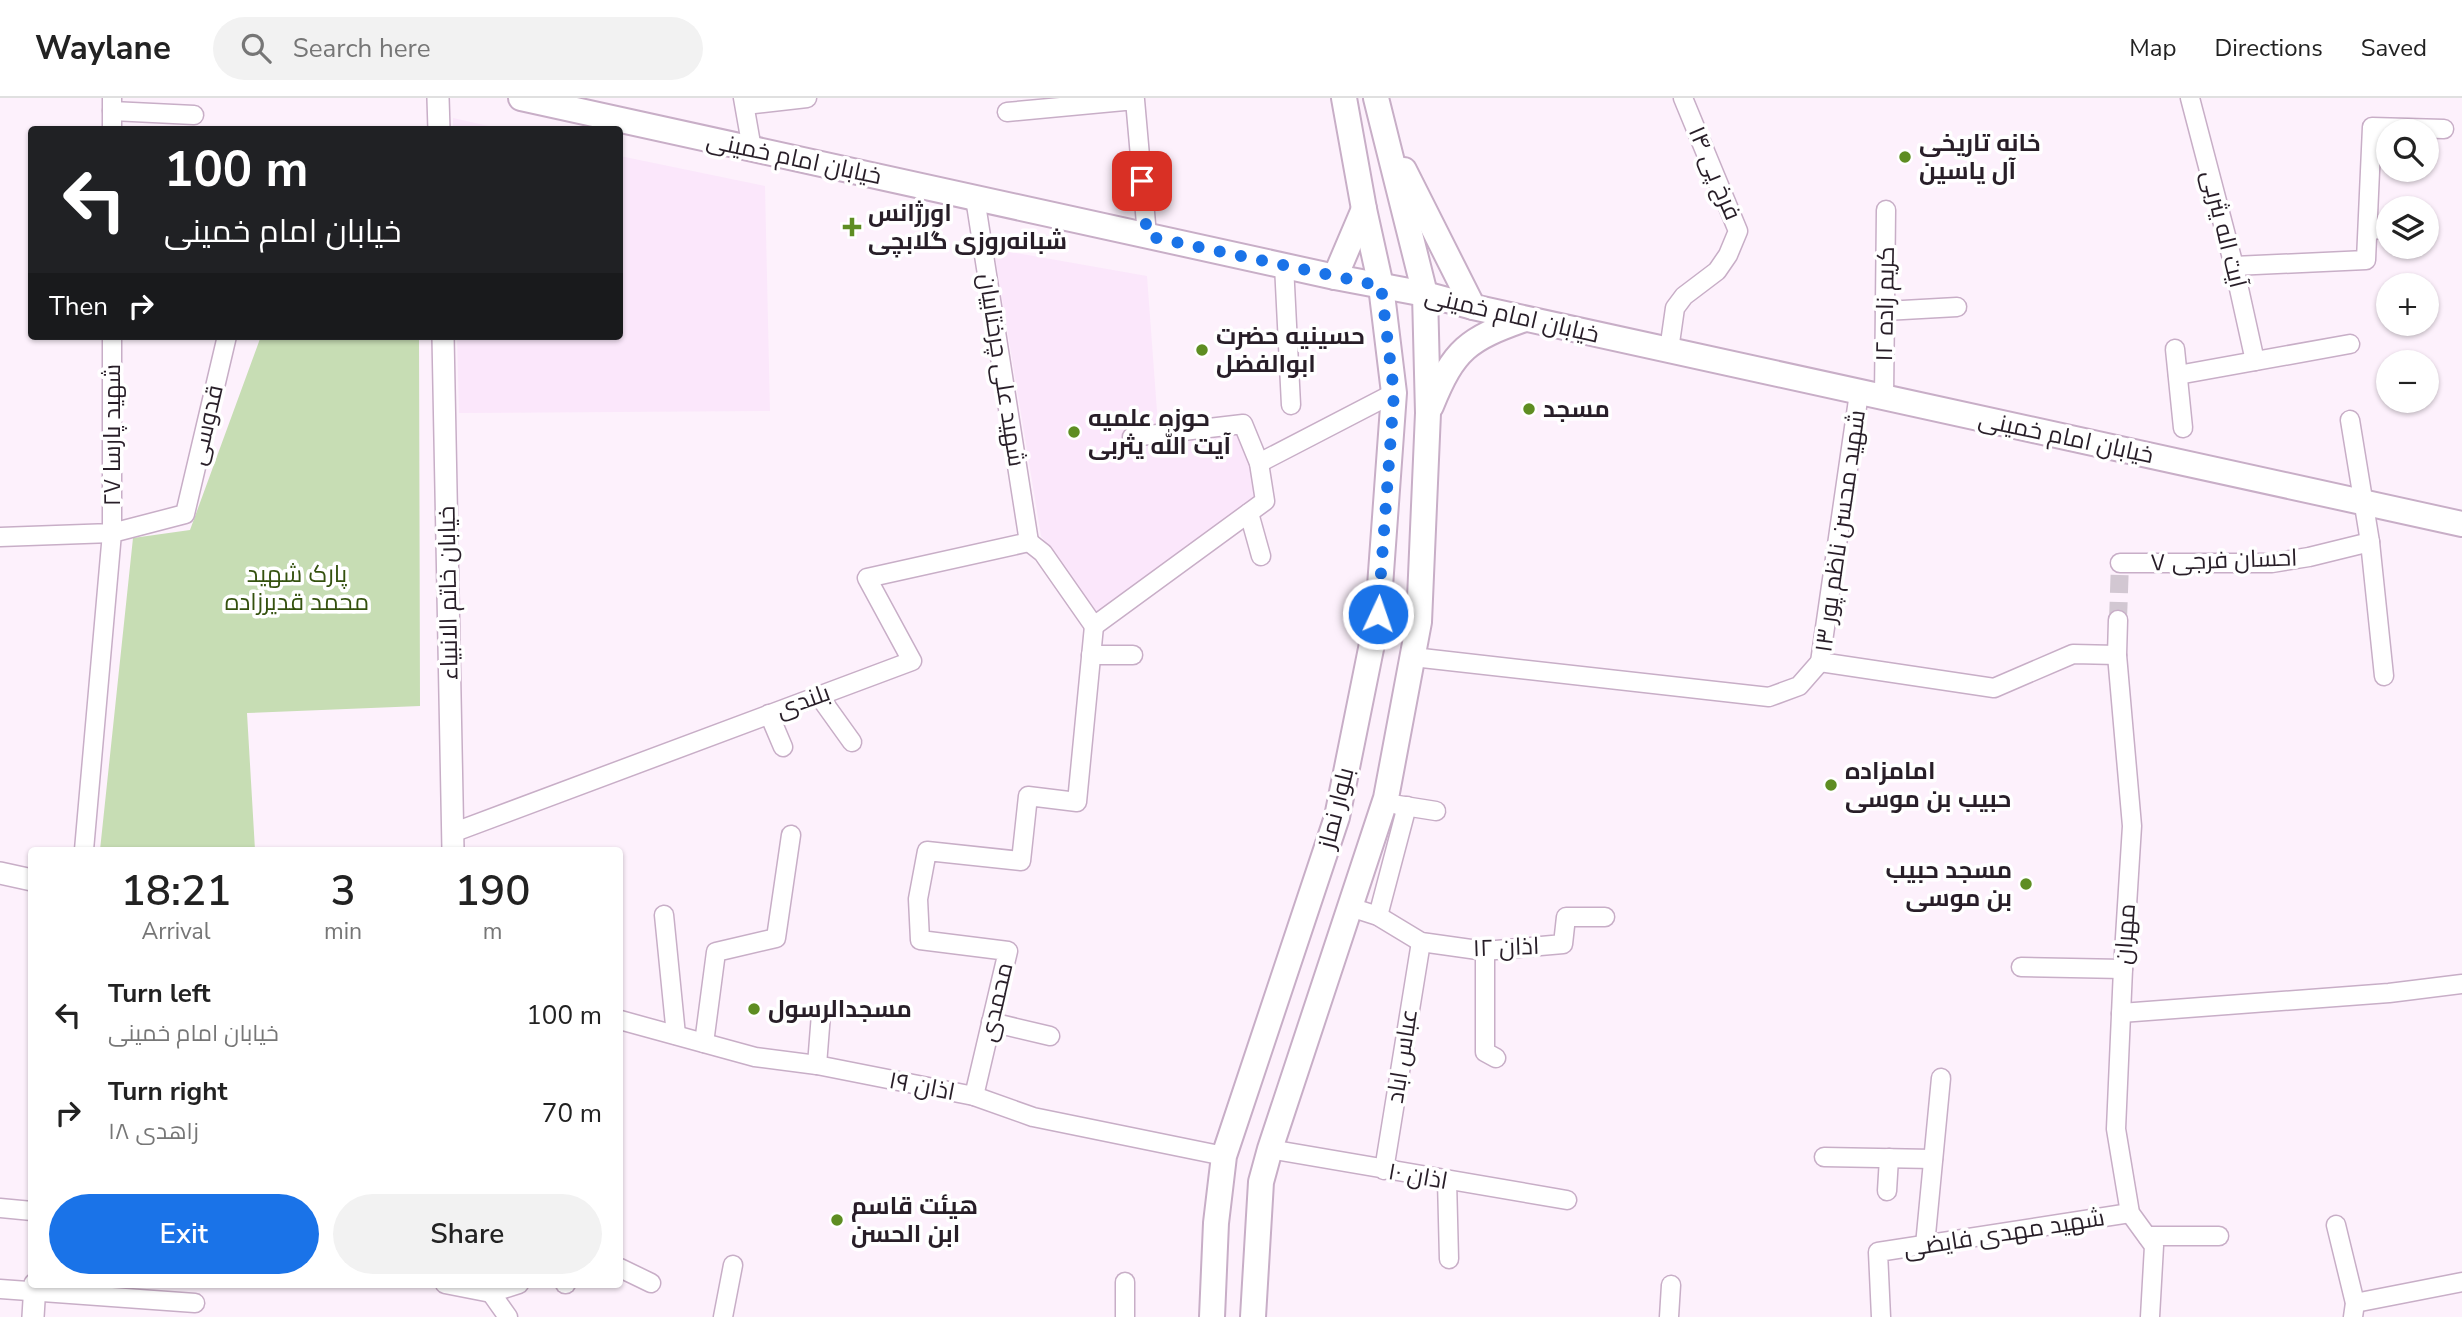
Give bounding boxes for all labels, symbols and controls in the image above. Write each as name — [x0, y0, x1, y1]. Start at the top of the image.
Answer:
search box — [213, 17, 703, 80]
text: Waylane — [35, 26, 171, 71]
icon: search — [237, 29, 275, 67]
text: Search here — [293, 31, 431, 66]
text: Map — [2129, 32, 2176, 64]
text: Directions — [2214, 32, 2323, 64]
text: Saved — [2361, 32, 2427, 64]
map controls — [2376, 119, 2439, 413]
button: search — [2376, 119, 2439, 182]
street label: فرخ پی ۱۴ — [1681, 121, 1749, 225]
street label: خیابان امام خمینی — [704, 124, 884, 192]
place label: خانه تاریخی آل یاسین — [1919, 127, 2041, 187]
text: 100 m — [164, 136, 308, 203]
marker: خانه تاریخی آل یاسین — [1897, 149, 1913, 165]
pin — [1112, 151, 1172, 211]
icon: left — [49, 154, 140, 245]
icon: arrive — [1123, 162, 1161, 200]
street label: آیت اله یثربی — [2194, 167, 2254, 292]
button: layers — [2376, 196, 2439, 259]
place label: اورژانس شبانه‌روزی گلابچی — [868, 197, 1067, 258]
text: خیابان امام خمینی — [164, 210, 401, 253]
marker: اورژانس شبانه‌روزی گلابچی — [842, 217, 862, 237]
street label: کریم زاده ۱۲ — [1868, 246, 1902, 362]
street label: شهید علی چرختابیان — [971, 271, 1033, 469]
button: + — [2376, 273, 2439, 336]
street label: خیابان امام خمینی — [1422, 279, 1602, 351]
icon: right — [122, 287, 160, 325]
text: Then — [49, 289, 108, 324]
place label: حسینیه حضرت ابوالفضل — [1216, 320, 1365, 380]
marker: حسینیه حضرت ابوالفضل — [1194, 342, 1210, 358]
button: − — [2376, 350, 2439, 413]
street label: شهید پارسا ۲۷ — [96, 364, 128, 506]
street label: قدوسی — [181, 382, 231, 468]
place label: مسجد — [1543, 393, 1610, 425]
marker: مسجد — [1521, 401, 1537, 417]
place label: حوزه علمیه آیت الله یثربی — [1088, 402, 1231, 462]
street label: خیابان امام خمینی — [1976, 403, 2156, 471]
street label: شهید محسن ناظم پور ۱۳ — [1807, 408, 1873, 654]
marker: حوزه علمیه آیت الله یثربی — [1066, 424, 1082, 440]
street label: خیابان خاتم الانبیاء — [430, 505, 466, 681]
street label: احسان فرجی ۷ — [2150, 541, 2298, 579]
park label: پارک شهید محمد قدیرزاده — [225, 558, 369, 618]
position arrow — [1341, 577, 1415, 651]
street label: بلندی — [772, 677, 834, 725]
place label: امامزاده حبیب بن موسی — [1845, 755, 2011, 815]
street label: بلوار نماز — [1310, 764, 1362, 854]
marker: امامزاده حبیب بن موسی — [1823, 777, 1839, 793]
place label: مسجد حبیب بن موسی — [1885, 854, 2012, 914]
text: 18:21 — [121, 863, 231, 920]
text: 3 — [330, 863, 356, 920]
text: 190 — [455, 863, 530, 920]
marker: مسجد حبیب بن موسی — [2018, 876, 2034, 892]
street label: مهران — [2107, 903, 2143, 965]
text: Arrival — [141, 916, 211, 947]
text: min — [324, 916, 362, 947]
text: m — [483, 916, 502, 947]
street label: اذان ۱۲ — [1472, 930, 1540, 964]
street label: محمدی — [971, 959, 1021, 1045]
text: Turn left — [108, 976, 211, 1011]
place label: مسجدالرسول — [768, 993, 912, 1025]
icon: left — [49, 996, 87, 1034]
text: 100 m — [526, 998, 602, 1033]
marker: مسجدالرسول — [746, 1001, 762, 1017]
street label: عباس اباد — [1379, 1007, 1425, 1105]
text: خیابان امام خمینی — [108, 1018, 279, 1049]
street label: اذان ۱۹ — [886, 1064, 958, 1108]
text: Turn right — [108, 1074, 227, 1109]
icon: right — [49, 1094, 87, 1132]
text: 70 m — [542, 1096, 602, 1131]
text: زاهدی ۱۸ — [108, 1116, 199, 1147]
street label: اذان ۱۰ — [1386, 1155, 1450, 1197]
place label: هیئت قاسم ابن الحسن — [851, 1190, 978, 1250]
button: Exit — [49, 1194, 319, 1274]
button: Share — [333, 1194, 602, 1274]
street label: شهید مهدی فایضی — [1901, 1201, 2107, 1265]
marker: هیئت قاسم ابن الحسن — [829, 1212, 845, 1228]

